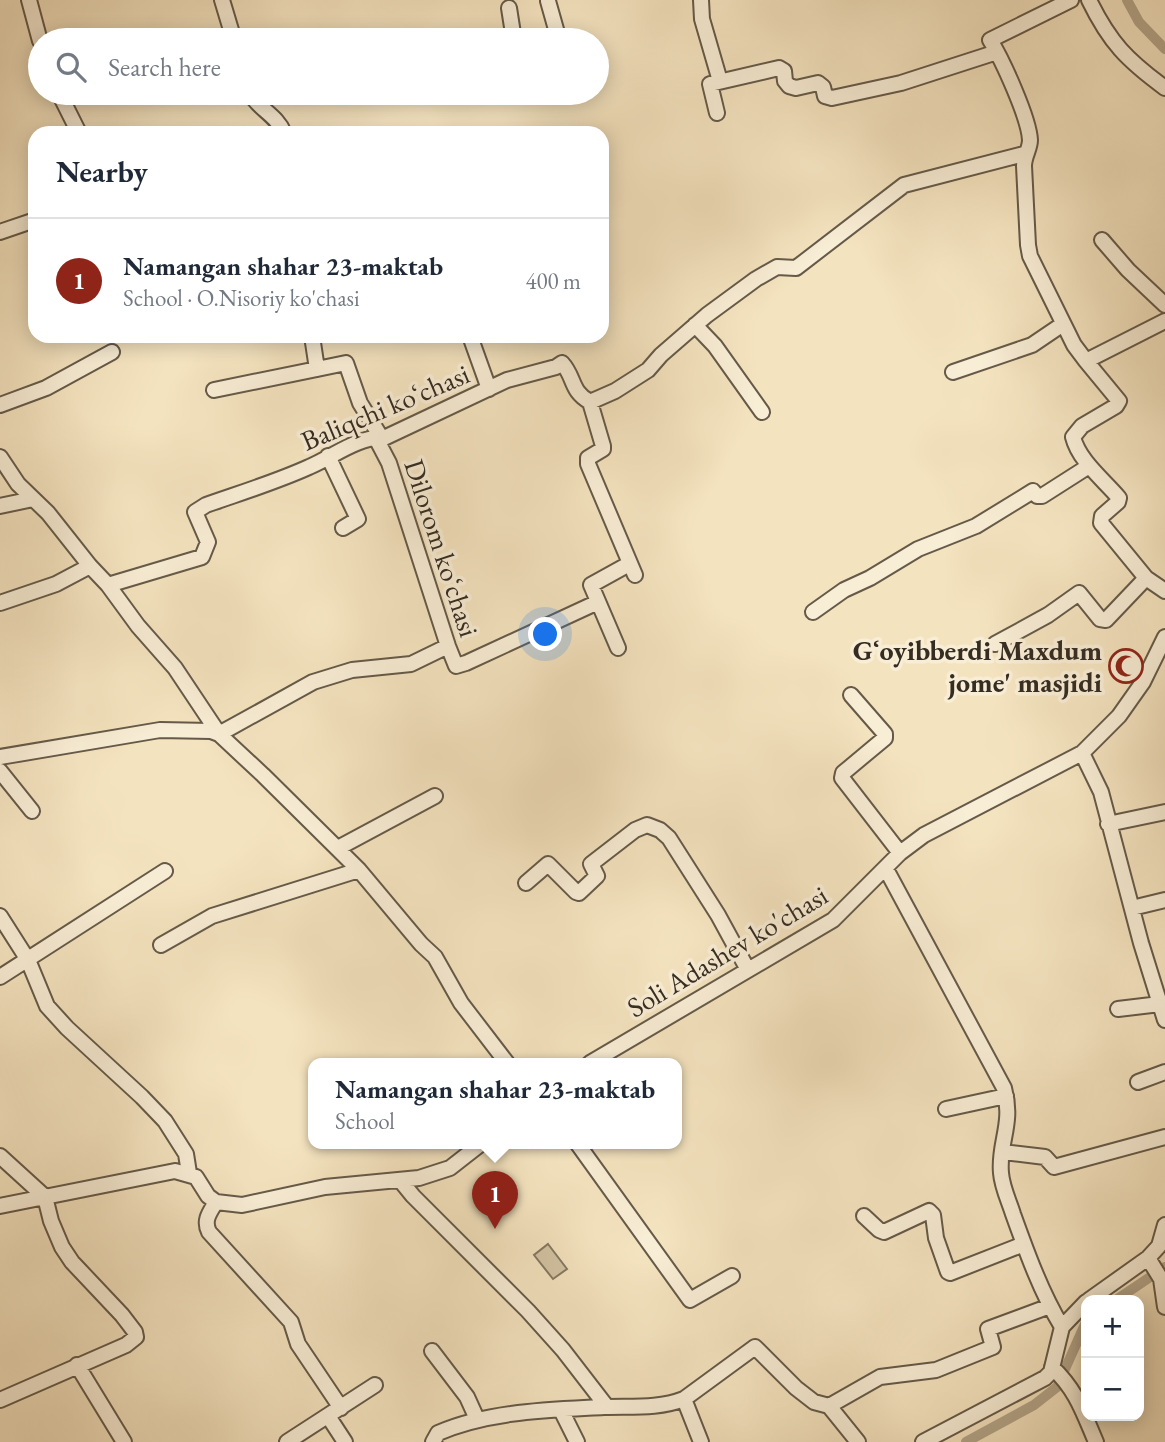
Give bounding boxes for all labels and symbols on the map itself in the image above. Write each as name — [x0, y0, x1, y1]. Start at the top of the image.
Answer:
street label: Baliqchi koʻchasi — [295, 355, 475, 459]
street label: Dilorom koʻchasi — [396, 455, 488, 641]
your location — [528, 617, 562, 651]
place label: Gʻoyibberdi Maxdum jome' masjidi — [853, 632, 1102, 700]
mosque icon: Gʻoyibberdi Maxdum jome' masjidi — [1107, 647, 1145, 685]
street label: Soli Adashev ko'chasi — [620, 877, 834, 1025]
pin: 1 — [472, 1171, 518, 1229]

